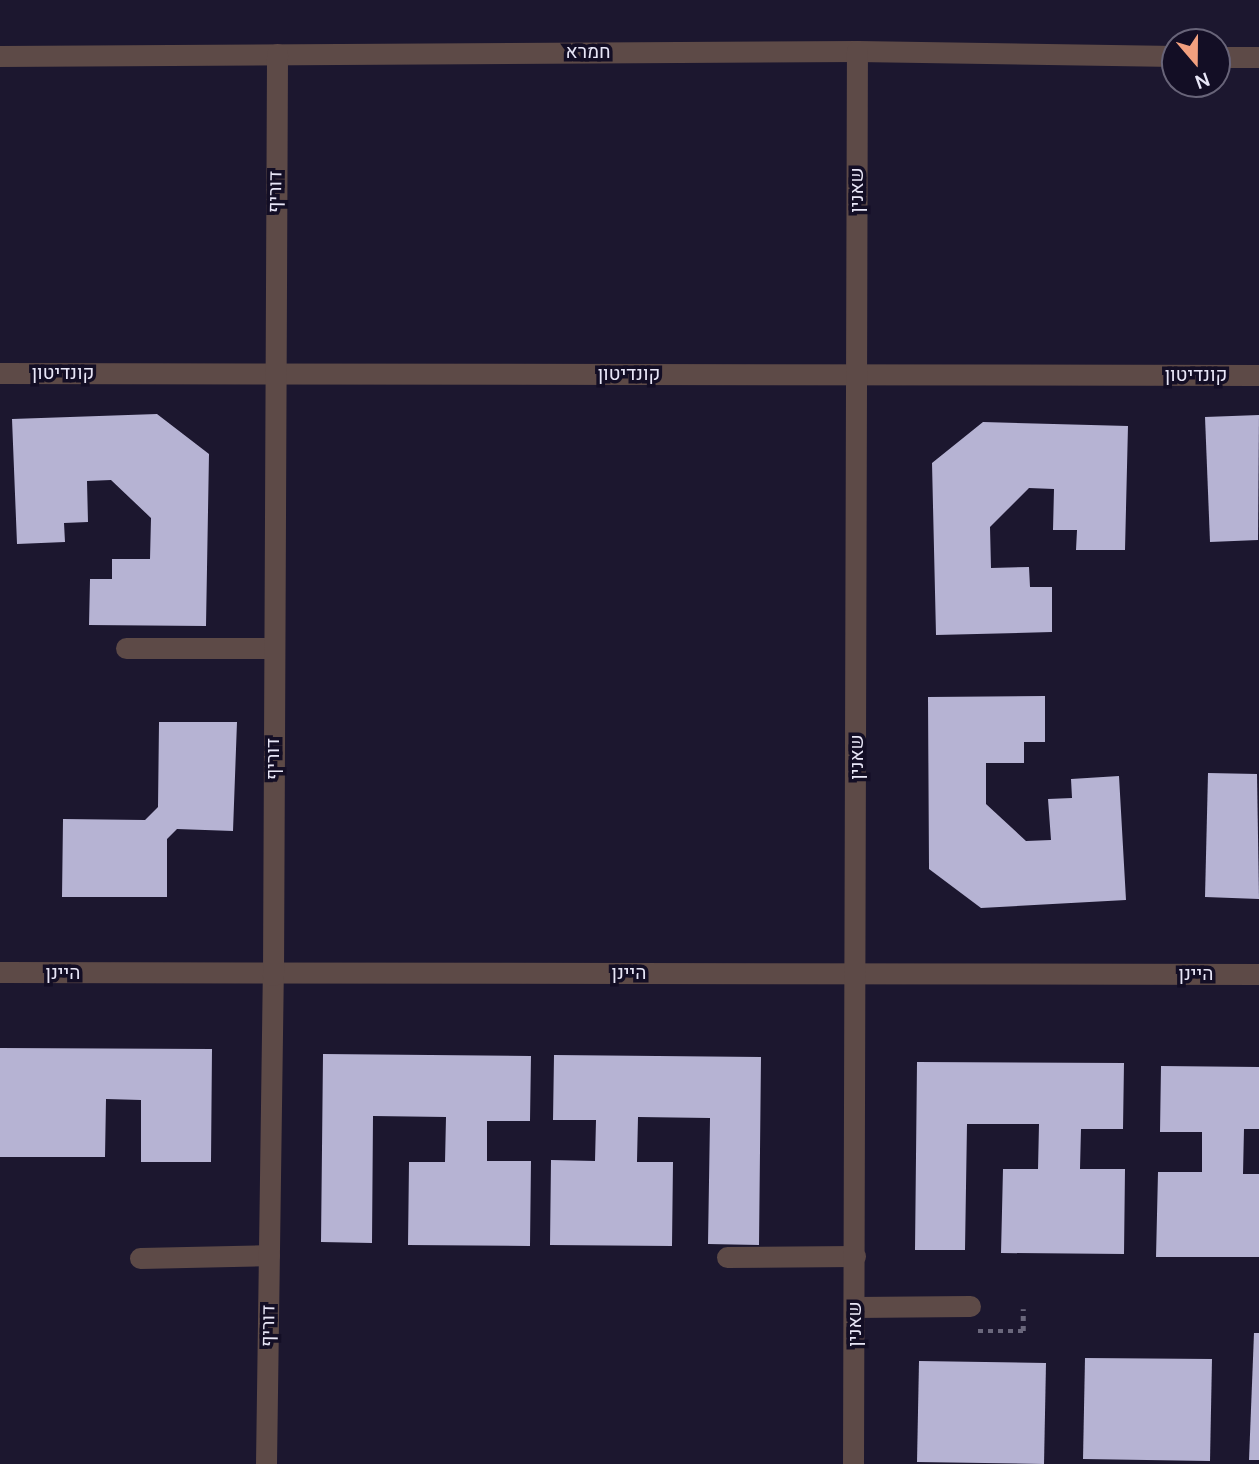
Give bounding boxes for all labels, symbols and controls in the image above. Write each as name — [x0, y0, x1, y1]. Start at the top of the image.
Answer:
north arrow — [1161, 28, 1231, 98]
street label: חמרא — [565, 41, 611, 63]
text: N — [1192, 66, 1213, 95]
street label: שאנין — [846, 167, 868, 213]
street label: דוריף — [263, 171, 287, 213]
street label: קונדיטון — [32, 362, 94, 384]
street label: קונדיטון — [598, 363, 660, 385]
street label: קונדיטון — [1165, 364, 1227, 386]
street label: שאנין — [846, 734, 868, 780]
street label: דוריף — [262, 738, 284, 780]
street label: היינן — [46, 962, 80, 984]
street label: היינן — [612, 962, 646, 984]
street label: היינן — [1179, 963, 1213, 985]
street label: שאנין — [844, 1301, 866, 1347]
street label: דוריף — [256, 1305, 280, 1347]

